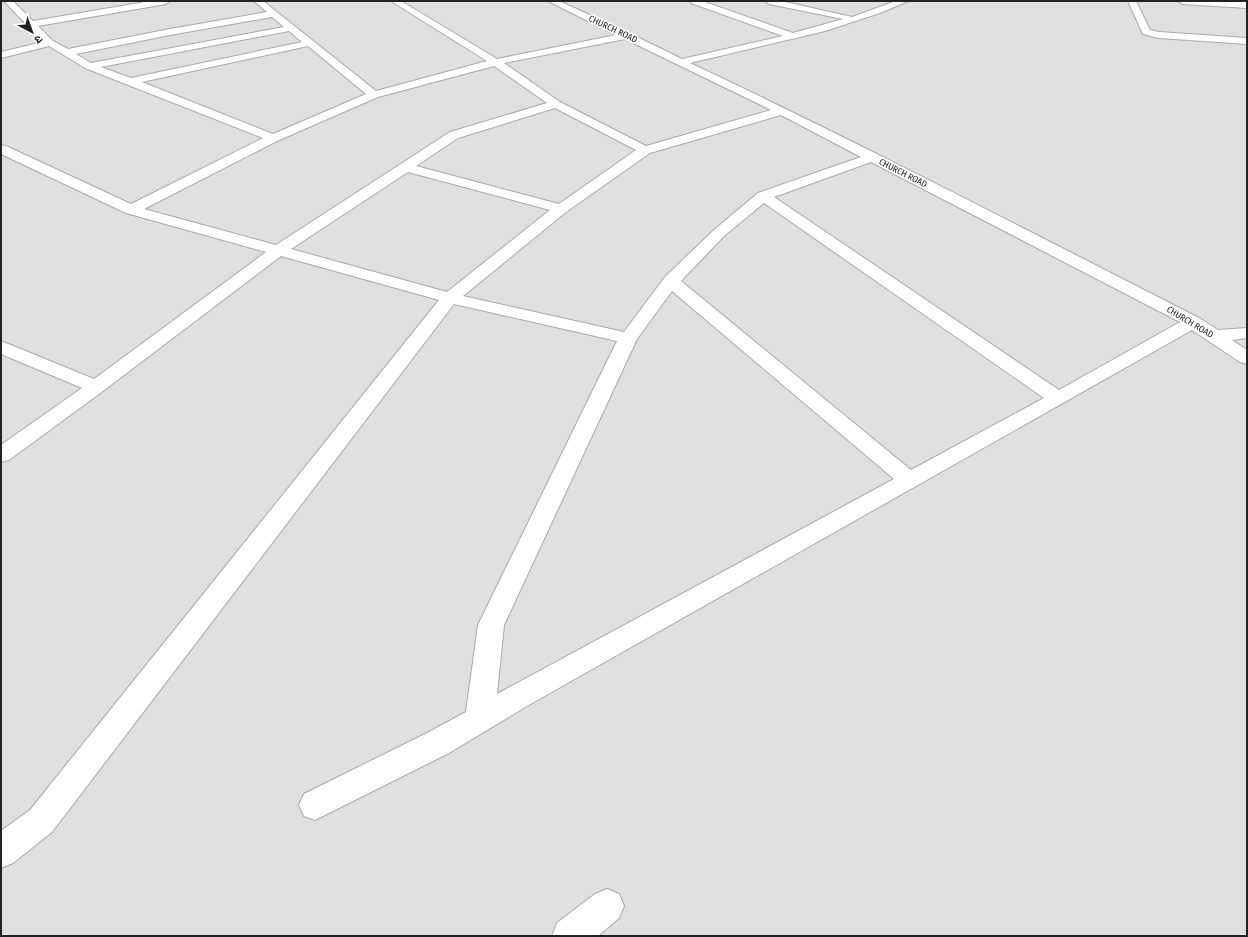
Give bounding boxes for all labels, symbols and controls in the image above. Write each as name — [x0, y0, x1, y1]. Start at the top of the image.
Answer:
north arrow — [12, 12, 52, 52]
street label: CHURCH ROAD — [587, 13, 639, 45]
text: उ — [31, 32, 45, 47]
street label: CHURCH ROAD — [877, 157, 929, 189]
street label: CHURCH ROAD — [1165, 304, 1215, 340]

